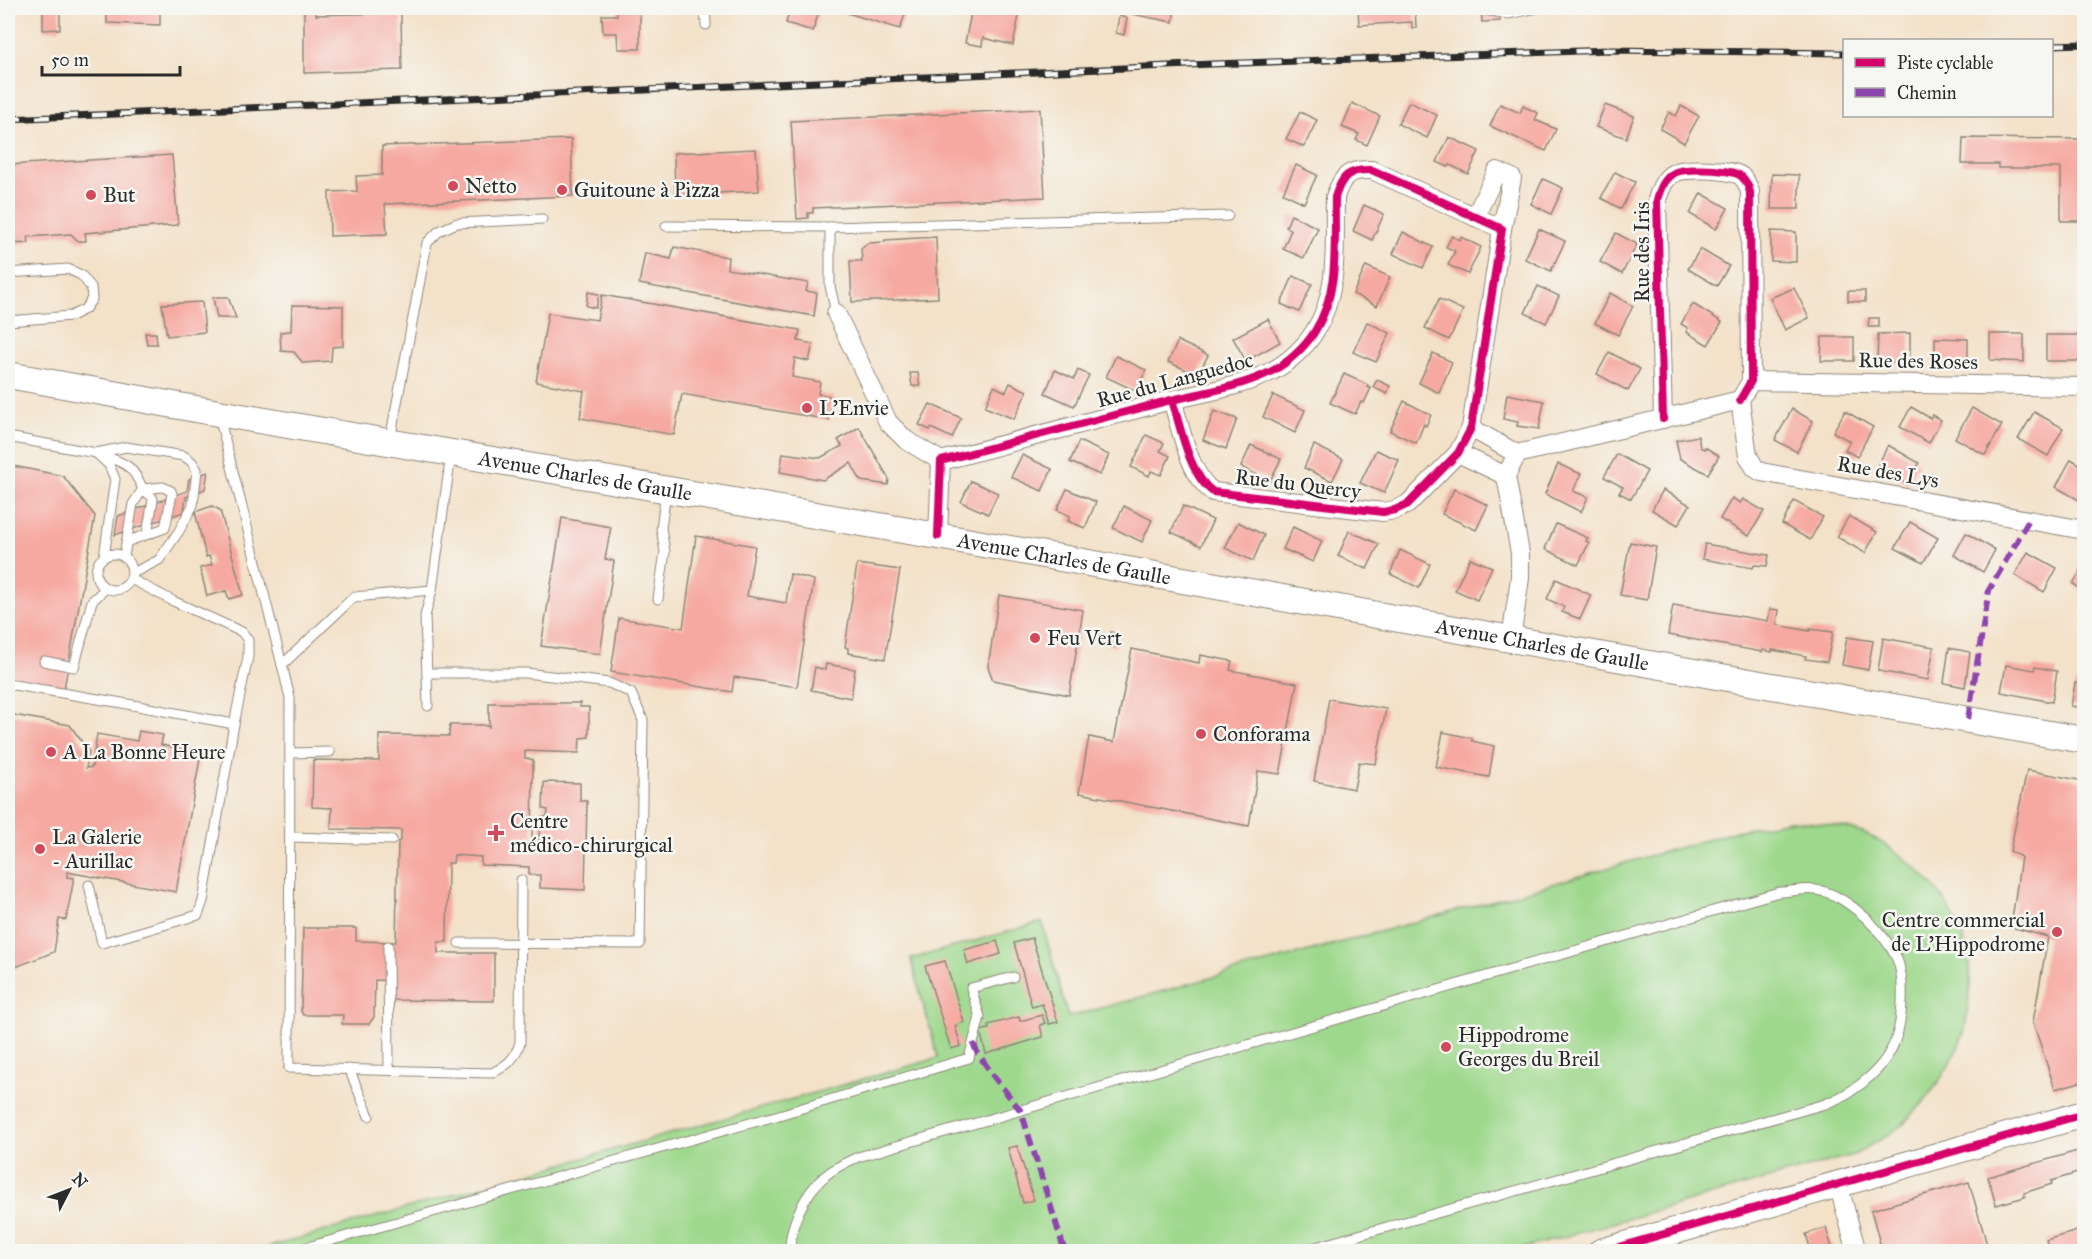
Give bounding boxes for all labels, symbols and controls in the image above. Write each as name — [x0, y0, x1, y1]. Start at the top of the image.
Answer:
scale bar — [42, 39, 180, 77]
legend — [1843, 39, 2053, 117]
text: 50 m — [51, 49, 89, 71]
text: Piste cyclable — [1897, 52, 1994, 74]
text: Chemin — [1897, 82, 1957, 104]
place label: Netto — [465, 173, 517, 199]
place label: Guitoune à Pizza — [574, 177, 720, 203]
marker: Netto — [446, 179, 460, 193]
place label: But — [103, 182, 136, 208]
marker: Guitoune à Pizza — [555, 183, 569, 197]
marker: But — [84, 188, 98, 202]
street label: Rue des Iris — [1629, 202, 1655, 302]
street label: Rue du Languedoc — [1094, 347, 1256, 413]
street label: Rue des Roses — [1858, 347, 1978, 375]
place label: L'Envie — [819, 395, 889, 421]
marker: L'Envie — [800, 401, 814, 415]
street label: Avenue Charles de Gaulle — [476, 445, 694, 507]
street label: Rue des Lys — [1835, 450, 1941, 494]
street label: Rue du Quercy — [1234, 463, 1364, 505]
street label: Avenue Charles de Gaulle — [954, 527, 1173, 591]
street label: Avenue Charles de Gaulle — [1433, 613, 1651, 677]
place label: Feu Vert — [1047, 625, 1122, 651]
marker: Feu Vert — [1028, 631, 1042, 645]
place label: Conforama — [1213, 721, 1310, 747]
marker: Conforama — [1194, 727, 1208, 741]
place label: A La Bonne Heure — [62, 739, 226, 765]
marker: A La Bonne Heure — [44, 745, 58, 759]
place label: Centre médico-chirurgical — [510, 808, 673, 858]
place label: La Galerie - Aurillac — [52, 824, 142, 874]
marker: Centre médico-chirurgical — [487, 824, 505, 842]
marker: La Galerie - Aurillac — [33, 842, 47, 856]
place label: Centre commercial de L’Hippodrome — [1882, 907, 2045, 957]
marker: Centre commercial de L’Hippodrome — [2050, 925, 2064, 939]
place label: Hippodrome Georges du Breil — [1458, 1022, 1600, 1072]
marker: Hippodrome Georges du Breil — [1439, 1040, 1453, 1054]
north arrow — [39, 1160, 99, 1220]
text: N — [68, 1169, 92, 1192]

